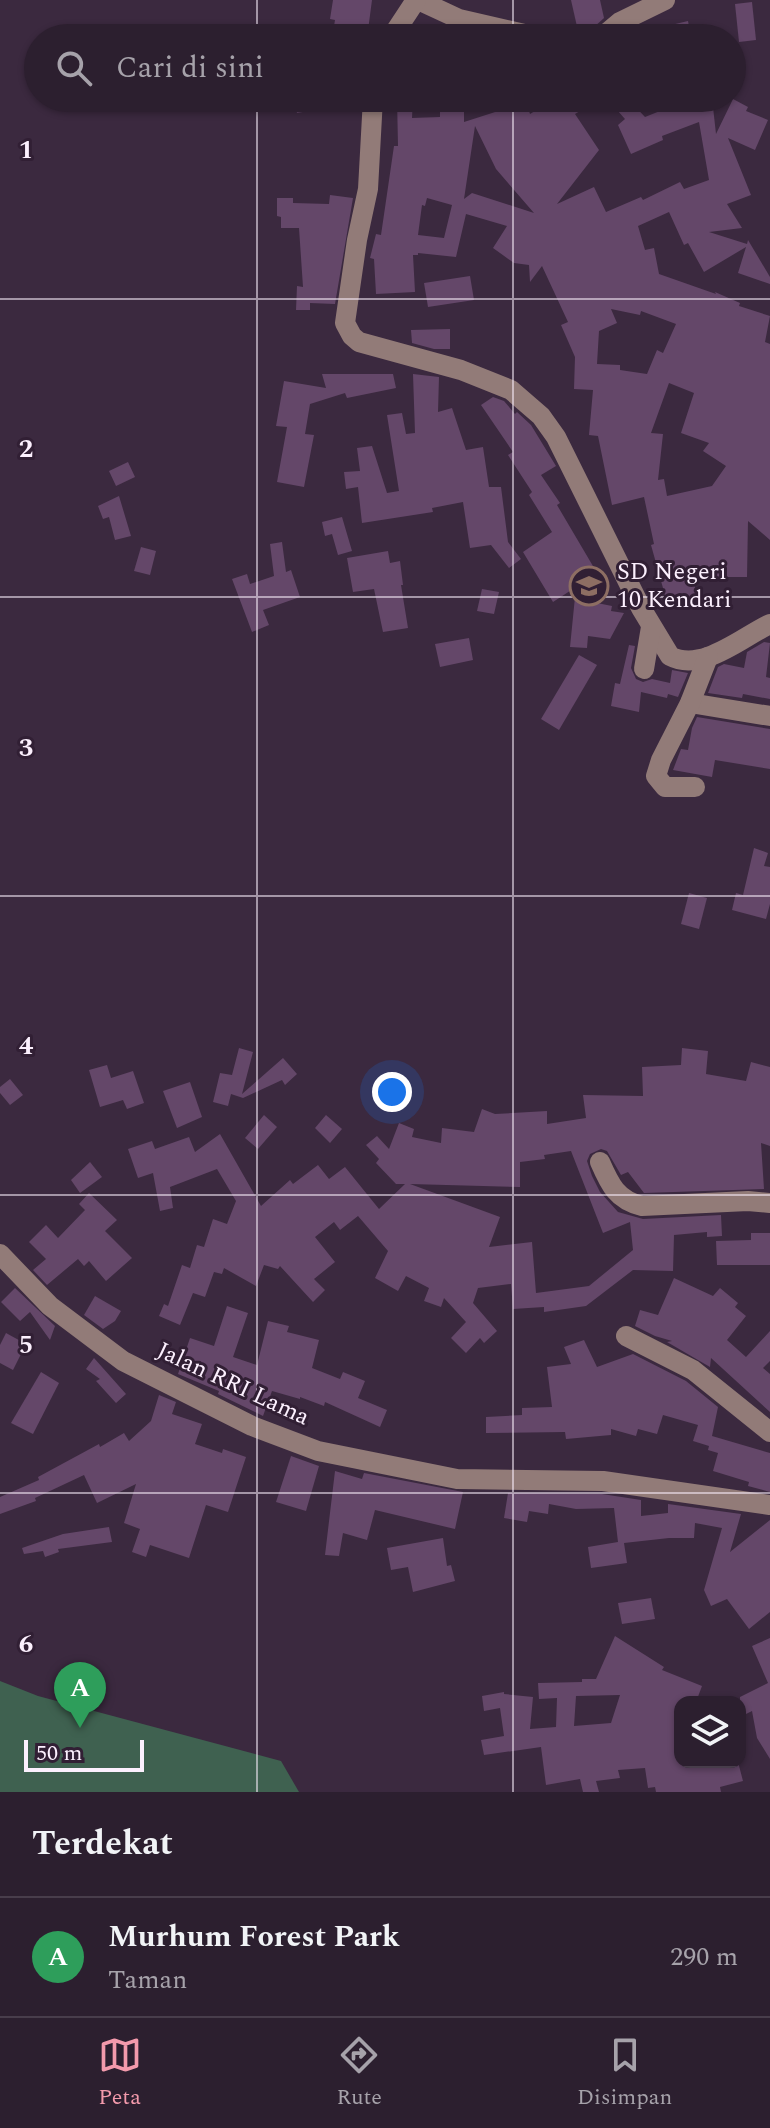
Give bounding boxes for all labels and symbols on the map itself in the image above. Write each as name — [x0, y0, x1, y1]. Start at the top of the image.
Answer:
text: 1 — [19, 130, 33, 170]
text: 2 — [19, 429, 33, 469]
place label: SD Negeri 10 Kendari — [617, 554, 732, 618]
school or university icon: SD Negeri 10 Kendari — [568, 565, 610, 607]
text: 3 — [19, 728, 33, 768]
text: 4 — [19, 1026, 34, 1066]
your location — [372, 1072, 412, 1112]
text: 5 — [19, 1325, 33, 1365]
street label: Jalan RRI Lama — [151, 1333, 316, 1435]
text: 6 — [19, 1624, 33, 1664]
pin: A — [54, 1662, 106, 1728]
scale bar — [24, 1736, 144, 1772]

